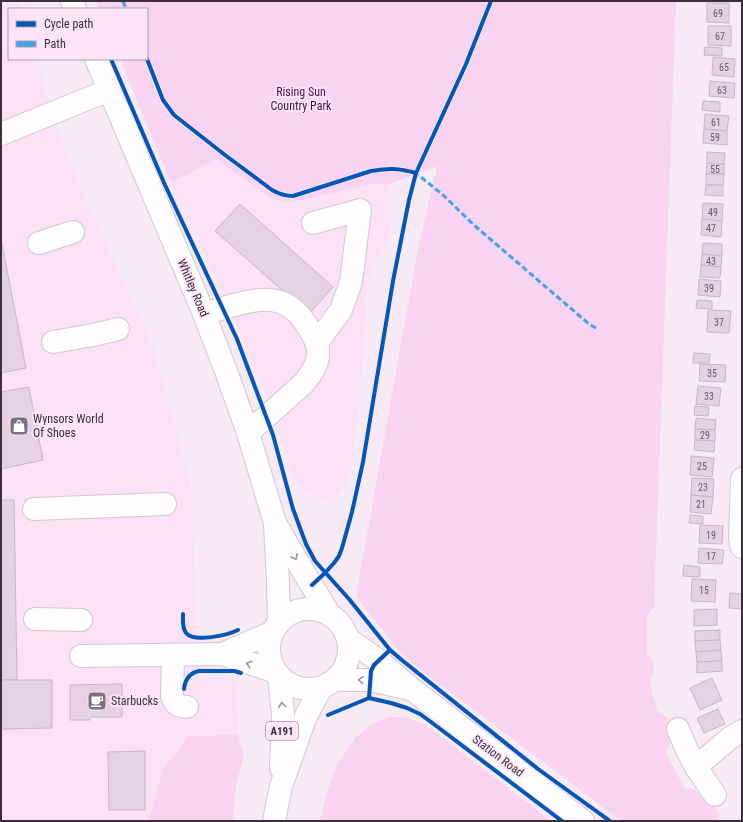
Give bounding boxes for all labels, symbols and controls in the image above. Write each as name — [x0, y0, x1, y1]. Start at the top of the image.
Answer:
legend — [8, 8, 148, 60]
house number: 69 — [713, 8, 723, 19]
text: Cycle path — [44, 17, 94, 31]
house number: 67 — [715, 31, 725, 42]
text: Path — [44, 37, 66, 51]
house number: 65 — [719, 62, 729, 73]
park label: Rising Sun Country Park — [271, 85, 332, 113]
house number: 63 — [717, 85, 727, 96]
house number: 61 — [711, 117, 721, 128]
house number: 59 — [710, 132, 720, 143]
house number: 55 — [710, 164, 720, 175]
house number: 49 — [708, 207, 718, 218]
house number: 47 — [706, 223, 716, 234]
house number: 43 — [706, 256, 716, 267]
street label: Whitley Road — [175, 257, 211, 319]
house number: 39 — [704, 283, 714, 294]
house number: 37 — [714, 317, 724, 328]
house number: 35 — [707, 368, 717, 379]
house number: 33 — [704, 391, 714, 402]
place label: Wynsors World Of Shoes — [33, 412, 104, 440]
shop icon: Wynsors World Of Shoes — [8, 415, 30, 437]
house number: 29 — [700, 430, 710, 441]
house number: 25 — [697, 461, 707, 472]
house number: 23 — [698, 482, 708, 493]
house number: 21 — [696, 499, 706, 510]
house number: 19 — [706, 530, 716, 541]
house number: 17 — [706, 551, 716, 562]
one-way arrow — [290, 553, 297, 560]
house number: 15 — [699, 585, 709, 596]
one-way arrow — [245, 660, 252, 669]
one-way arrow — [358, 676, 364, 684]
cafe icon: Starbucks — [86, 690, 108, 712]
place label: Starbucks — [111, 694, 158, 708]
one-way arrow — [278, 702, 287, 708]
road number: A191 — [266, 722, 298, 740]
street label: Station Road — [470, 732, 526, 780]

